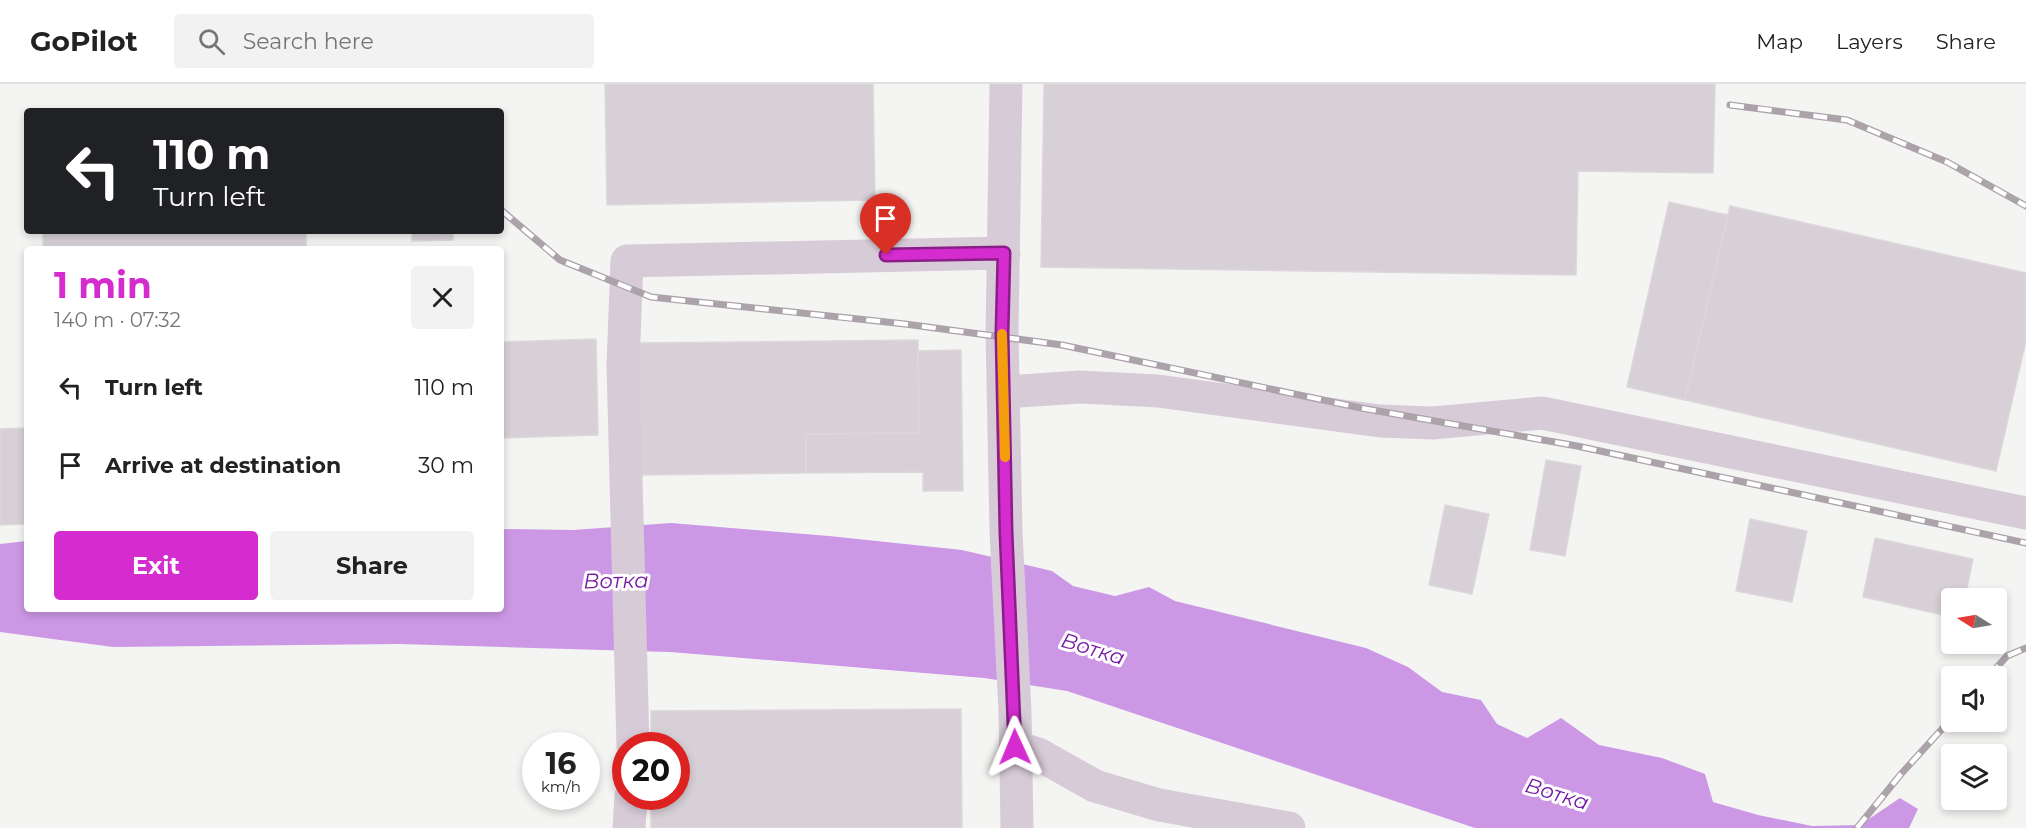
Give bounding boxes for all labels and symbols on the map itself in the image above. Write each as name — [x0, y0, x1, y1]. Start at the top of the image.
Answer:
pin — [860, 193, 911, 255]
water label: Вотка — [583, 567, 649, 594]
north arrow — [1941, 588, 2007, 654]
water label: Вотка — [1058, 627, 1128, 670]
position arrow — [983, 715, 1047, 779]
speed limit sign: 20 — [612, 732, 690, 810]
water label: Вотка — [1522, 772, 1592, 815]

